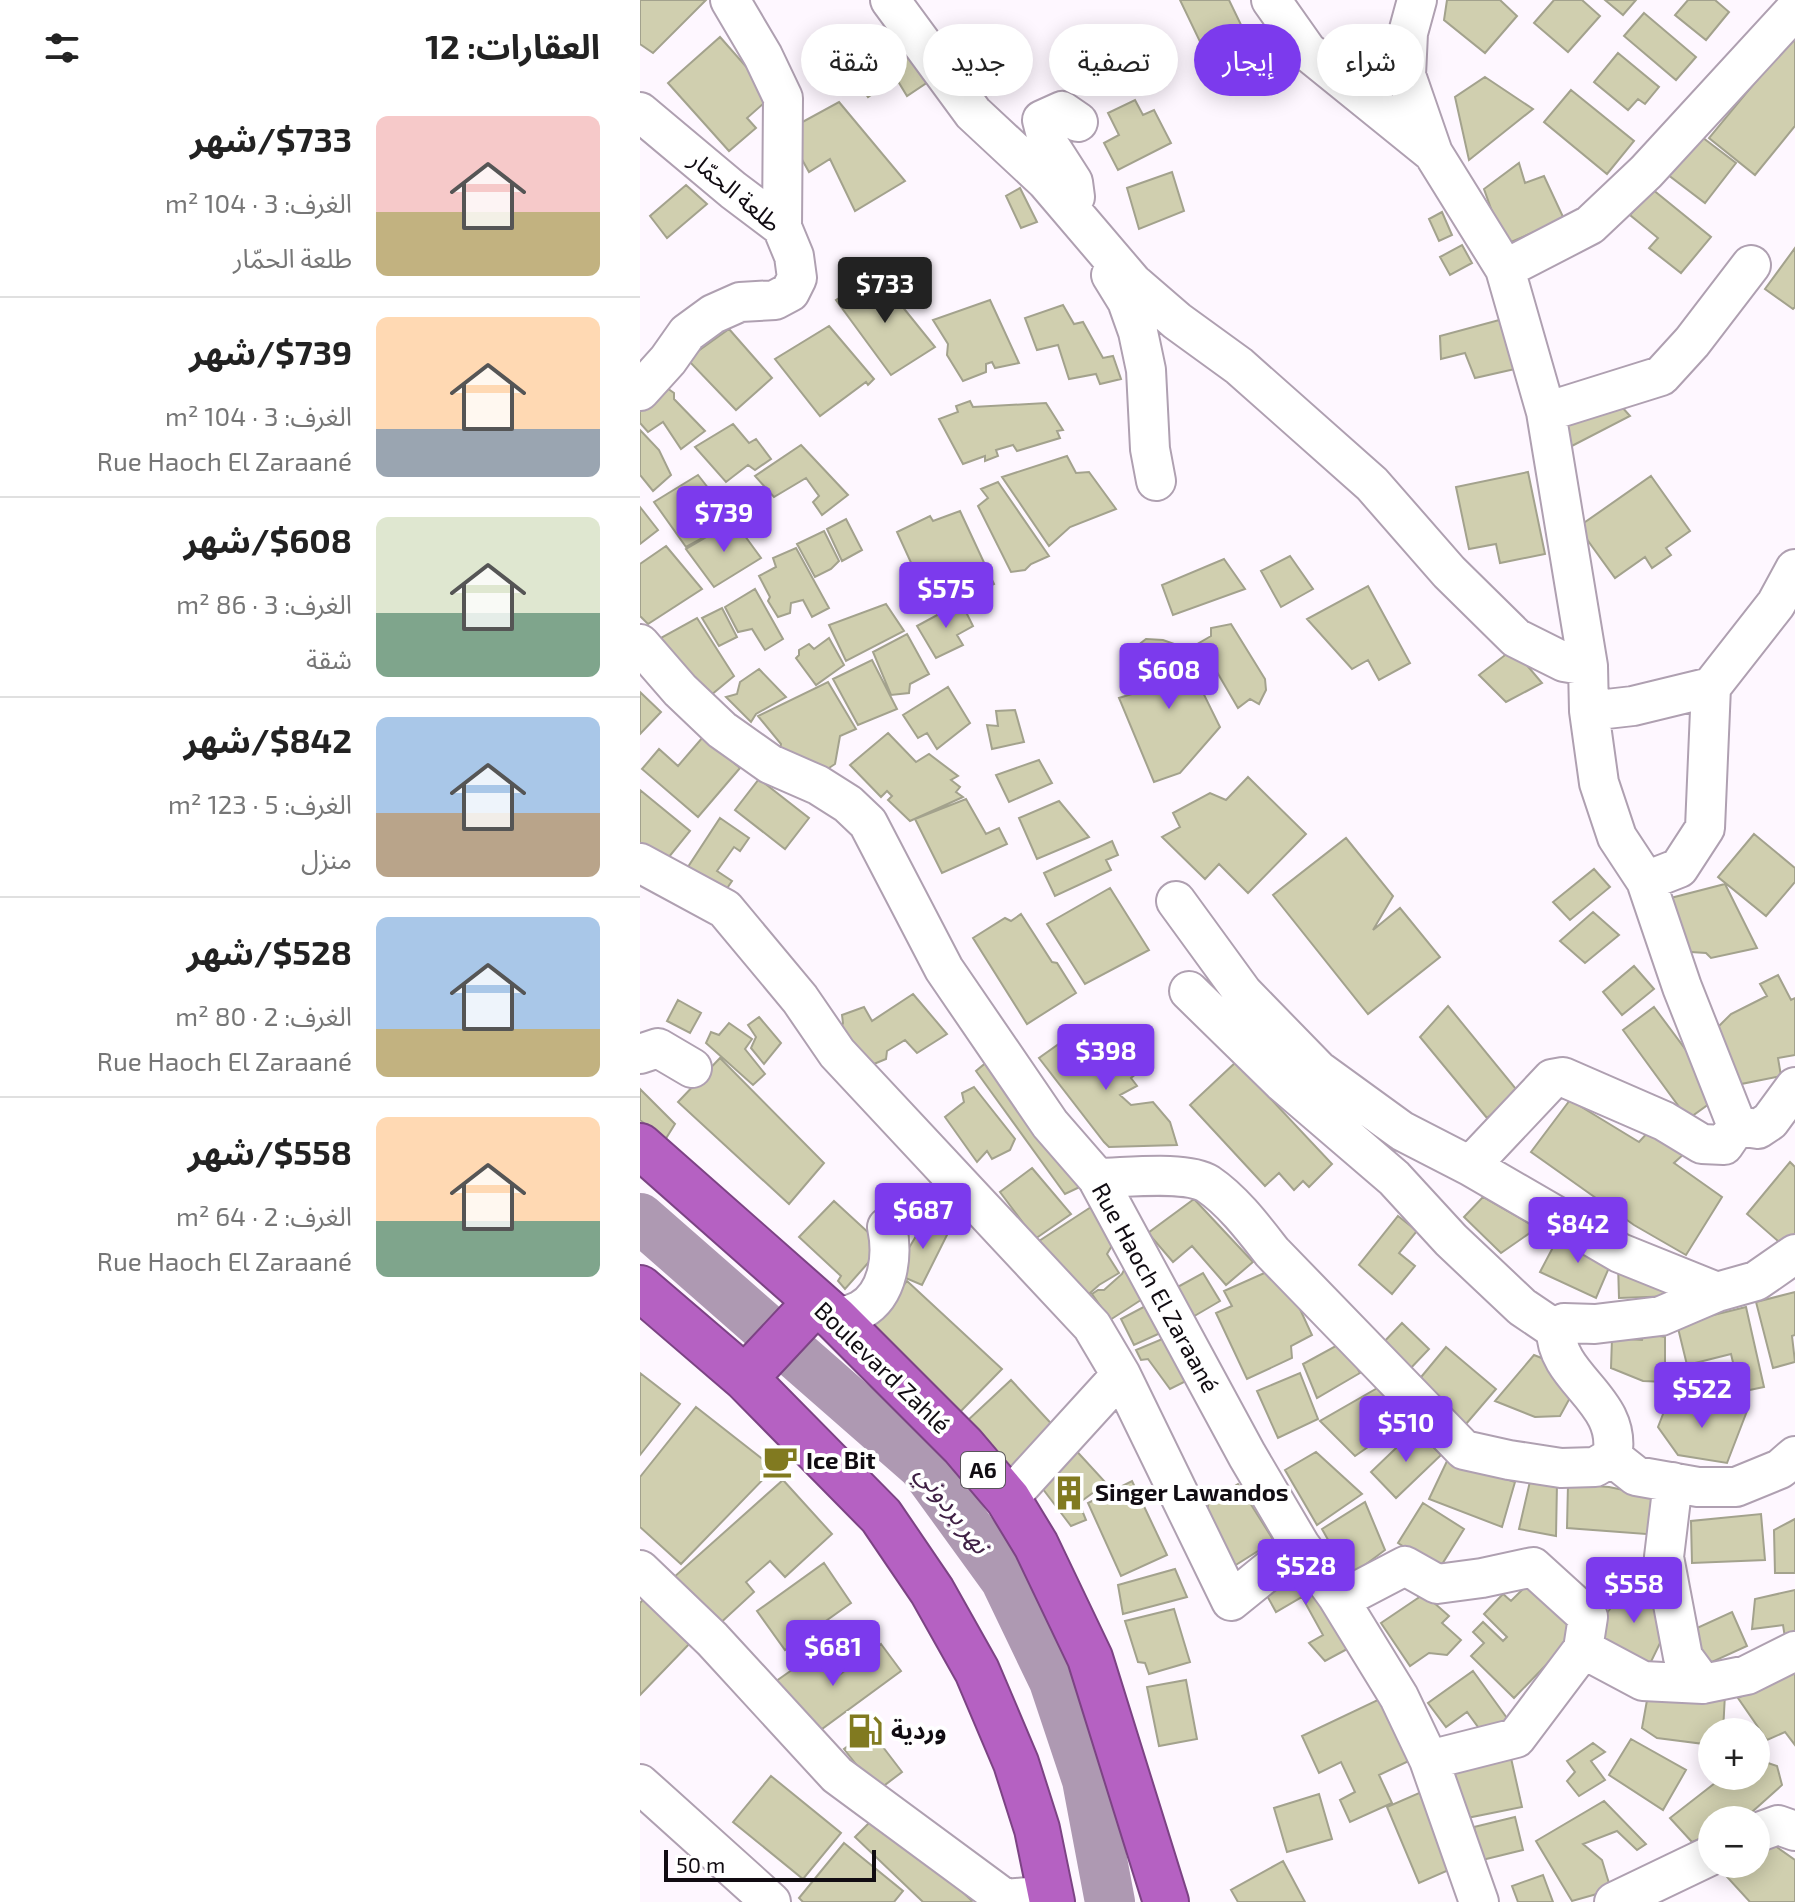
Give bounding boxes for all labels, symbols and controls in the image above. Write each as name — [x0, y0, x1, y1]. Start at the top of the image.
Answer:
chip: شقة — [801, 24, 907, 96]
chip: جديد — [923, 24, 1033, 96]
chip: تصفية — [1049, 24, 1178, 96]
chip: إيجار — [1194, 24, 1301, 96]
chip: شراء — [1317, 24, 1424, 96]
text: العقارات: 12 — [425, 25, 600, 66]
icon: filters — [40, 26, 84, 70]
text: $733/شهر — [190, 118, 352, 159]
street label: طلعة الحمّار — [683, 144, 787, 238]
icon: home — [440, 148, 536, 244]
text: الغرف: 3 · 104 m² — [165, 187, 352, 218]
text: طلعة الحمّار — [233, 242, 352, 273]
pin: $733 — [838, 257, 932, 325]
text: $733 — [856, 267, 914, 298]
text: $739/شهر — [189, 331, 352, 372]
icon: home — [440, 349, 536, 445]
text: الغرف: 3 · 104 m² — [165, 400, 352, 431]
text: Rue Haoch El Zaraané — [97, 445, 352, 476]
pin: $739 — [677, 486, 771, 554]
text: $739 — [695, 496, 753, 527]
text: $608/شهر — [184, 519, 352, 560]
icon: home — [440, 549, 536, 645]
pin: $575 — [899, 562, 993, 630]
text: $575 — [917, 572, 975, 603]
text: الغرف: 3 · 86 m² — [176, 588, 352, 619]
text: شقة — [306, 643, 352, 674]
pin: $608 — [1122, 643, 1216, 711]
text: $608 — [1137, 653, 1201, 684]
text: $842/شهر — [184, 719, 352, 760]
icon: home — [440, 749, 536, 845]
text: الغرف: 5 · 123 m² — [168, 788, 352, 819]
text: منزل — [301, 843, 352, 874]
text: $528/شهر — [187, 931, 352, 972]
icon: home — [440, 949, 536, 1045]
text: الغرف: 2 · 80 m² — [175, 1000, 352, 1031]
pin: $398 — [1059, 1024, 1153, 1092]
text: $398 — [1075, 1034, 1137, 1065]
text: Rue Haoch El Zaraané — [97, 1045, 352, 1076]
text: $558/شهر — [188, 1131, 352, 1172]
icon: home — [440, 1149, 536, 1245]
street label: Rue Haoch El Zaraané — [1087, 1177, 1226, 1397]
pin: $687 — [876, 1183, 970, 1251]
text: $687 — [893, 1193, 953, 1224]
pin: $842 — [1531, 1197, 1625, 1265]
text: الغرف: 2 · 64 m² — [176, 1200, 352, 1231]
text: $842 — [1547, 1207, 1609, 1238]
text: Rue Haoch El Zaraané — [97, 1245, 352, 1276]
street label: Boulevard Zahlé — [809, 1295, 957, 1439]
pin: $522 — [1655, 1362, 1749, 1430]
text: $522 — [1672, 1372, 1732, 1403]
pin: $510 — [1359, 1396, 1453, 1464]
text: $510 — [1377, 1406, 1435, 1437]
cafe icon: Ice Bit — [761, 1442, 799, 1480]
place label: Ice Bit — [806, 1445, 876, 1474]
road number: A6 — [961, 1452, 1005, 1488]
water label: نهر بردوني — [906, 1458, 999, 1564]
building icon: Singer Lawandos — [1050, 1474, 1088, 1512]
place label: Singer Lawandos — [1095, 1477, 1289, 1506]
pin: $528 — [1259, 1539, 1353, 1607]
text: $528 — [1276, 1549, 1336, 1580]
pin: $558 — [1587, 1557, 1681, 1625]
text: $558 — [1604, 1567, 1664, 1598]
pin: $681 — [786, 1620, 880, 1688]
text: $681 — [804, 1630, 862, 1661]
fuel station icon: وردية — [846, 1712, 884, 1750]
place label: وردية — [891, 1715, 946, 1745]
map controls — [1698, 1718, 1770, 1878]
button: + — [1698, 1718, 1770, 1790]
button: − — [1698, 1806, 1770, 1878]
scale bar — [664, 1846, 876, 1882]
text: 50 m — [676, 1851, 725, 1877]

